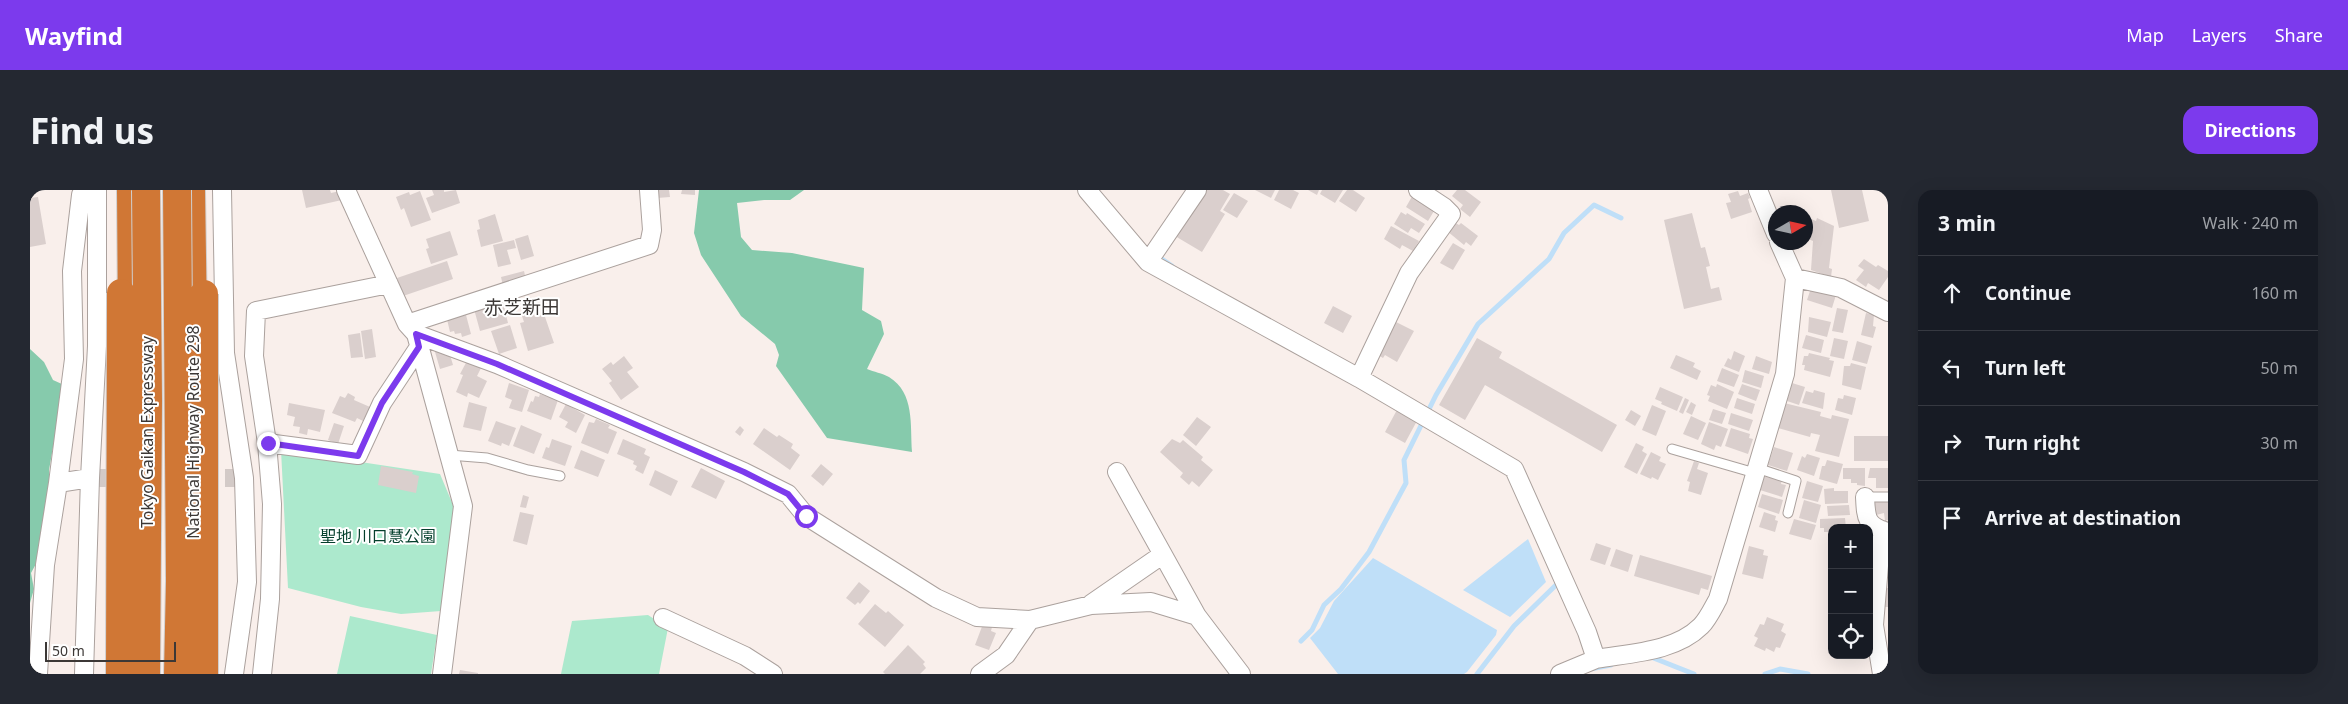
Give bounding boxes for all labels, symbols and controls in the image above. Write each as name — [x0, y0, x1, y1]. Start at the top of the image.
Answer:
text: Wayfind — [25, 19, 123, 52]
text: Map — [2126, 23, 2164, 47]
text: Layers — [2192, 23, 2247, 47]
text: Share — [2275, 23, 2323, 47]
button: Directions — [2183, 106, 2318, 154]
text: Find us — [30, 107, 154, 154]
north arrow — [1768, 205, 1813, 250]
text: 3 min — [1938, 209, 1996, 237]
text: Walk · 240 m — [2203, 212, 2298, 234]
icon: ahead — [1938, 279, 1966, 307]
text: Continue — [1985, 280, 2071, 306]
text: 160 m — [2251, 282, 2298, 304]
district label: 赤芝新田 — [484, 294, 560, 320]
street label: National Highway Route 298 — [182, 325, 204, 539]
street label: Tokyo Gaikan Expressway — [136, 335, 158, 528]
icon: left — [1938, 354, 1966, 382]
text: Turn left — [1985, 355, 2066, 381]
text: 50 m — [2261, 357, 2298, 379]
icon: right — [1938, 429, 1966, 457]
text: Turn right — [1985, 430, 2080, 456]
route end — [257, 432, 280, 455]
text: 30 m — [2261, 432, 2298, 454]
icon: arrive — [1938, 504, 1966, 532]
route start — [795, 505, 818, 528]
text: Arrive at destination — [1985, 505, 2181, 531]
map controls — [1828, 524, 1873, 659]
button: + — [1828, 524, 1873, 569]
park label: 聖地 川口慧公園 — [320, 525, 436, 547]
button: − — [1828, 569, 1873, 614]
button: locate — [1828, 614, 1873, 659]
scale bar — [45, 639, 176, 662]
text: 50 m — [52, 641, 85, 660]

